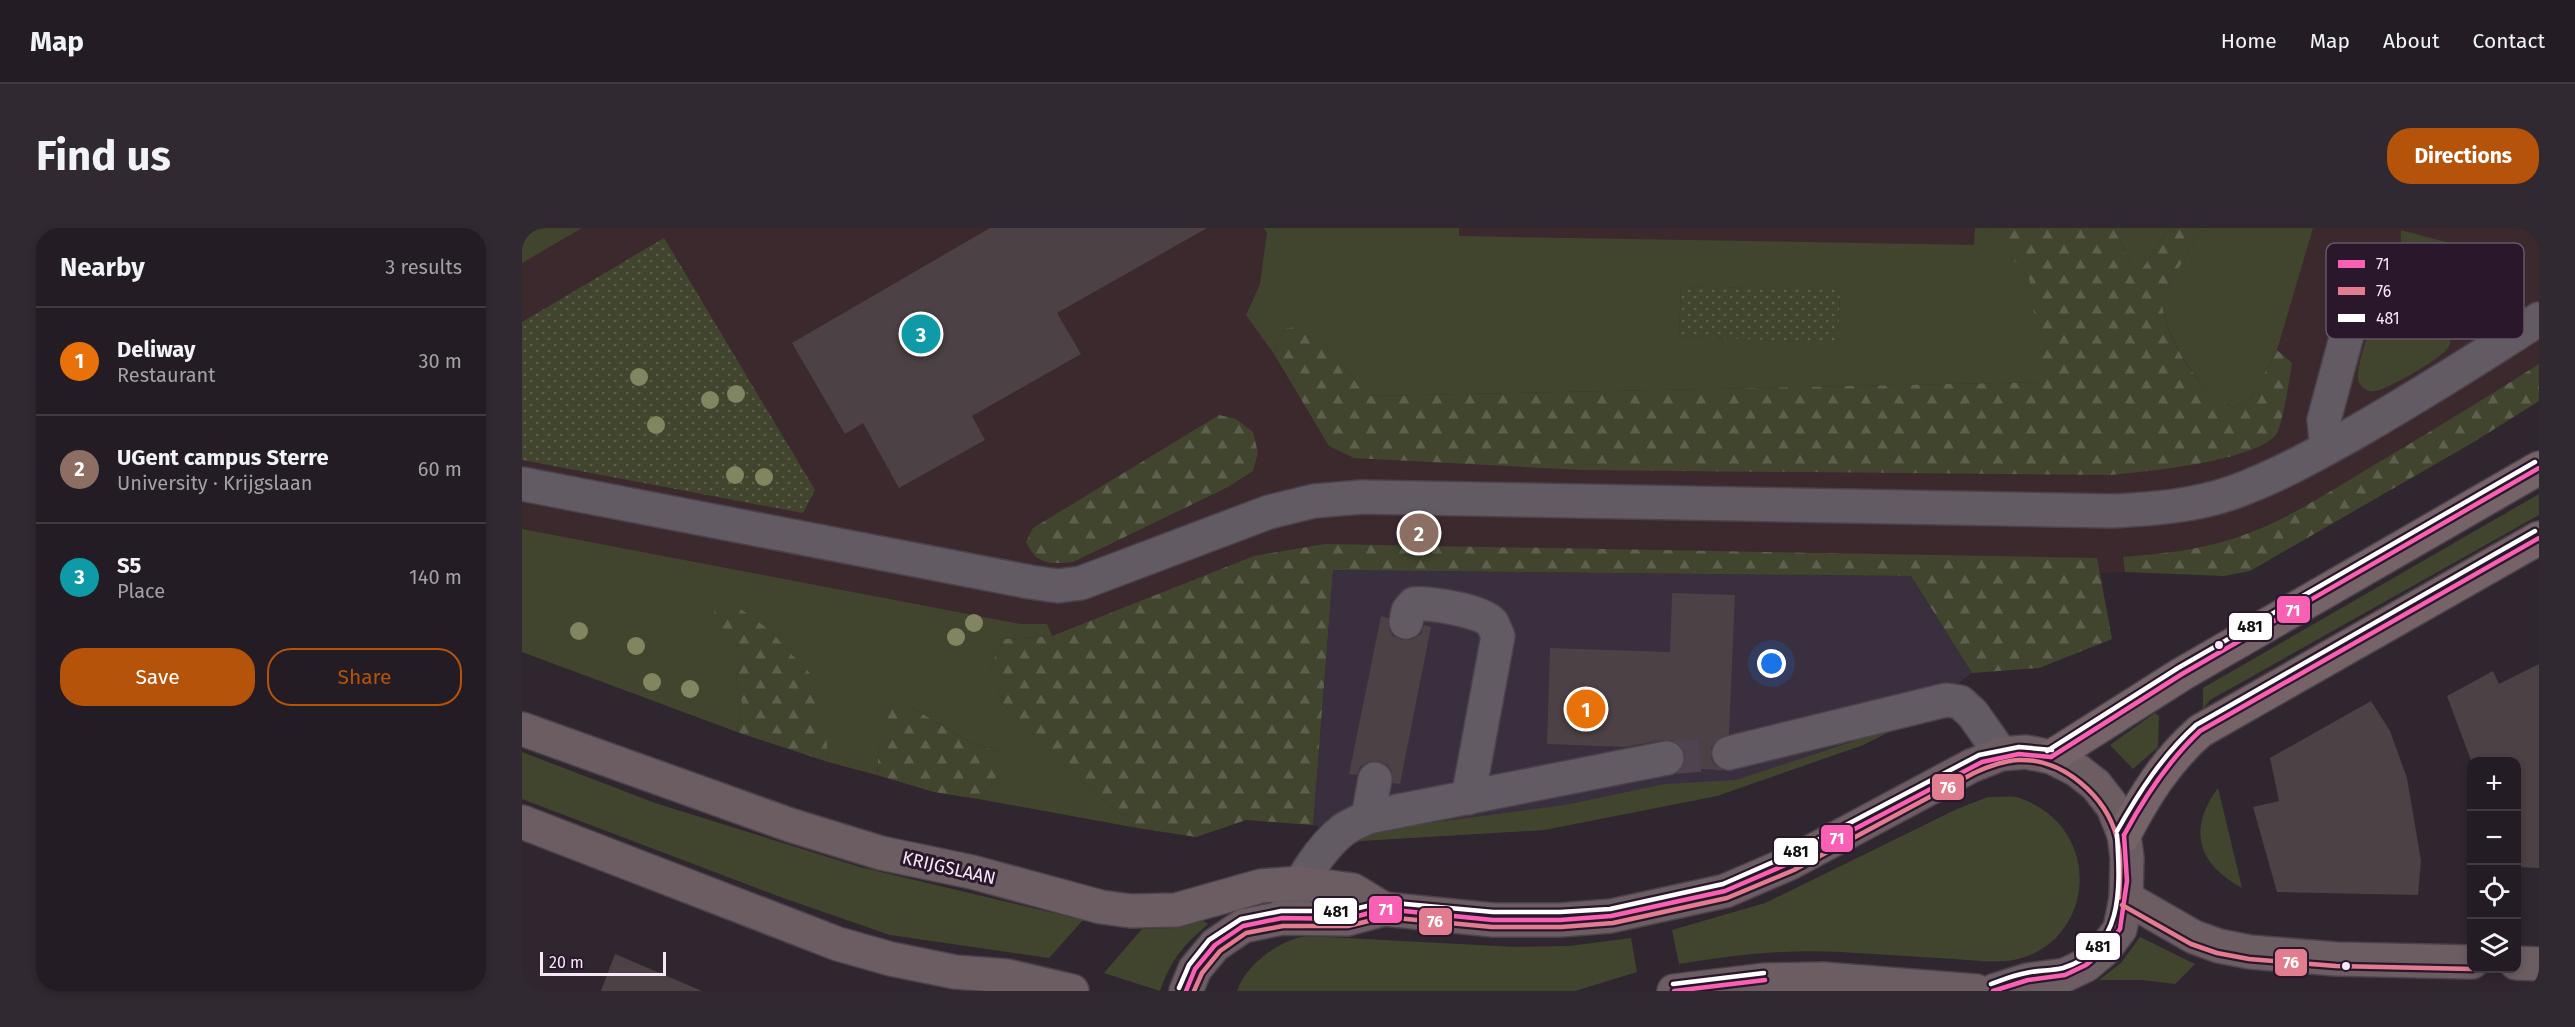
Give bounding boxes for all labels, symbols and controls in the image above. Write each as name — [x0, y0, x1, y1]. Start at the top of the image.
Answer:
text: Map — [30, 25, 84, 58]
text: Home — [2221, 28, 2277, 54]
text: Map — [2310, 28, 2350, 54]
text: About — [2383, 28, 2440, 54]
text: Contact — [2473, 28, 2545, 54]
button: Directions — [2387, 128, 2539, 184]
text: Find us — [36, 131, 171, 181]
legend — [2326, 243, 2524, 339]
text: Nearby — [60, 252, 145, 283]
text: 3 results — [385, 255, 462, 279]
text: 71 — [2376, 255, 2390, 274]
text: 76 — [2376, 282, 2391, 301]
text: 481 — [2376, 309, 2400, 328]
pin: 3 — [902, 312, 940, 356]
text: Deliway — [117, 336, 196, 363]
text: 1 — [75, 349, 84, 373]
text: 30 m — [418, 349, 462, 373]
text: Restaurant — [117, 363, 215, 387]
text: UGent campus Sterre — [117, 444, 329, 471]
text: 2 — [74, 457, 85, 481]
text: 60 m — [418, 457, 462, 481]
text: University · Krijgslaan — [117, 471, 313, 495]
pin: 2 — [1400, 510, 1438, 556]
text: S5 — [117, 552, 141, 579]
text: 3 — [74, 565, 85, 589]
text: 140 m — [409, 565, 462, 589]
text: Place — [117, 579, 165, 603]
line badge: 71 — [2276, 595, 2311, 624]
text: 71 — [2286, 601, 2300, 620]
line badge: 481 — [2228, 612, 2273, 641]
text: 481 — [2237, 617, 2263, 636]
unlabelled marker — [2213, 639, 2225, 651]
button: Save — [60, 648, 255, 706]
button: Share — [267, 648, 462, 706]
your location — [1757, 649, 1786, 678]
pin: 1 — [1566, 686, 1606, 732]
map controls — [2467, 757, 2521, 973]
button: + — [2467, 757, 2521, 811]
line badge: 76 — [1931, 773, 1965, 801]
text: 76 — [1940, 778, 1956, 797]
button: − — [2467, 811, 2521, 865]
line badge: 71 — [1820, 824, 1854, 853]
text: 71 — [1830, 829, 1844, 848]
line badge: 481 — [1773, 837, 1819, 866]
text: 481 — [1783, 842, 1809, 861]
street label: KRIJGSLAAN — [900, 847, 998, 889]
button: locate — [2467, 865, 2521, 919]
line badge: 71 — [1368, 895, 1403, 924]
line badge: 481 — [1313, 897, 1358, 925]
text: 71 — [1379, 900, 1393, 919]
text: 481 — [1323, 902, 1349, 921]
line badge: 76 — [1418, 907, 1453, 936]
text: 76 — [1427, 912, 1443, 931]
button: layers — [2467, 919, 2521, 973]
line badge: 481 — [2075, 932, 2121, 961]
text: 481 — [2085, 937, 2111, 956]
line badge: 76 — [2274, 948, 2308, 977]
scale bar — [540, 949, 666, 976]
text: 20 m — [549, 953, 584, 972]
text: 76 — [2283, 953, 2299, 972]
unlabelled marker — [2340, 960, 2352, 972]

